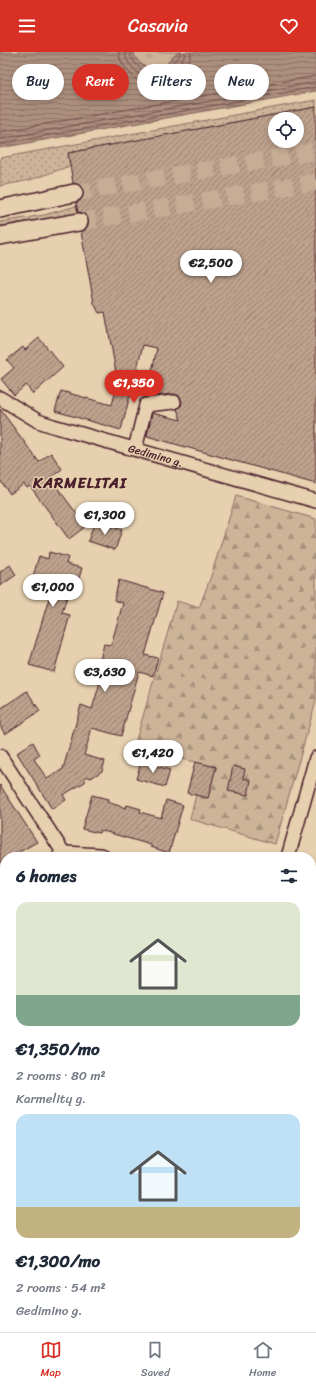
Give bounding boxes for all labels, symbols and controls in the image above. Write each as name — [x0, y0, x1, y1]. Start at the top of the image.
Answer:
text: Casavia — [128, 10, 188, 42]
icon: menu — [16, 15, 38, 37]
icon: heart — [278, 15, 300, 37]
chip: Buy — [12, 64, 64, 100]
chip: Rent — [72, 64, 129, 100]
chip: Filters — [137, 64, 206, 100]
chip: New — [214, 64, 269, 100]
map controls — [268, 112, 304, 148]
button: locate — [268, 112, 304, 148]
pin: €2,500 — [178, 250, 244, 284]
text: €2,500 — [189, 251, 233, 274]
pin: €1,350 — [101, 370, 167, 404]
text: €1,350 — [113, 371, 155, 394]
street label: Gedimino g. — [126, 438, 185, 472]
district label: KARMELITAI — [32, 470, 127, 496]
pin: €1,300 — [72, 502, 138, 536]
text: €1,300 — [84, 503, 126, 526]
pin: €1,000 — [20, 574, 86, 608]
text: €1,000 — [32, 575, 74, 598]
pin: €3,630 — [72, 659, 138, 693]
text: €3,630 — [84, 660, 126, 683]
pin: €1,420 — [120, 740, 186, 774]
text: €1,420 — [132, 741, 174, 764]
text: 6 homes — [16, 861, 76, 891]
icon: filters — [278, 865, 300, 887]
icon: home — [122, 928, 194, 1000]
text: €1,350/mo — [16, 1034, 100, 1064]
text: 2 rooms · 80 m² — [16, 1064, 106, 1087]
text: Karmelitų g. — [16, 1087, 86, 1110]
icon: home — [122, 1140, 194, 1212]
text: €1,300/mo — [16, 1246, 100, 1276]
text: 2 rooms · 54 m² — [16, 1276, 106, 1299]
text: Gedimino g. — [16, 1299, 82, 1322]
tab: Map — [40, 1339, 62, 1382]
tab: Saved — [141, 1339, 170, 1382]
tab: Home — [249, 1339, 276, 1382]

